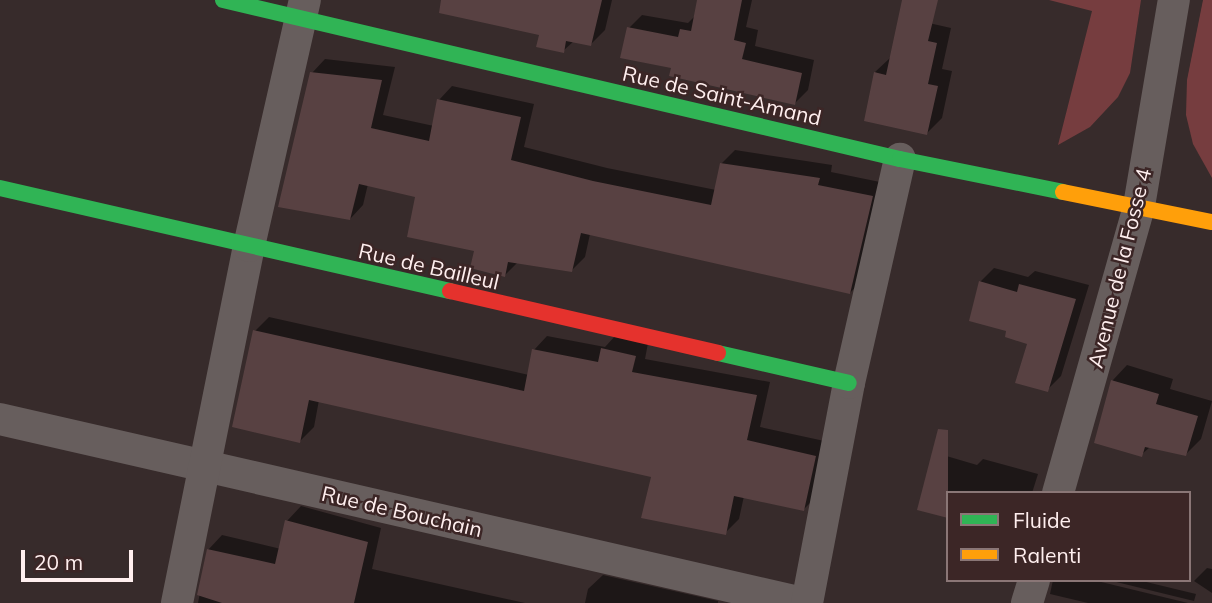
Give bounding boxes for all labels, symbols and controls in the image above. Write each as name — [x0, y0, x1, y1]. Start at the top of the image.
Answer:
street label: Rue de Saint-Amand — [620, 60, 824, 130]
street label: Avenue de la Fosse 4 — [1082, 166, 1156, 370]
street label: Rue de Bailleul — [356, 238, 502, 294]
street label: Rue de Bouchain — [319, 480, 485, 542]
legend — [946, 491, 1191, 582]
text: Fluide — [1013, 507, 1071, 533]
scale bar — [24, 536, 136, 580]
text: Ralenti — [1013, 542, 1081, 568]
text: 20 m — [34, 549, 83, 575]

